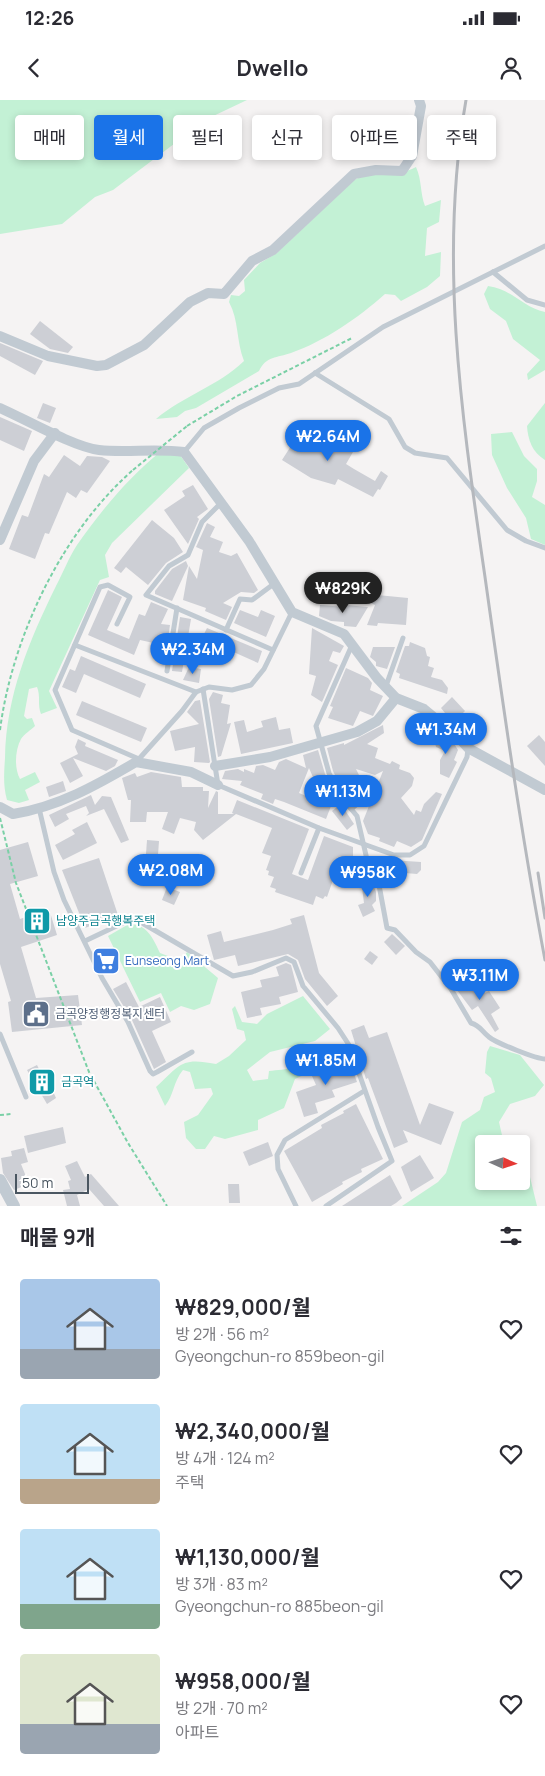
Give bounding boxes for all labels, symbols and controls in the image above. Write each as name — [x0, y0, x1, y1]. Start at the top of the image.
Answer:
text: 12:26 — [25, 5, 74, 31]
text: Dwello — [237, 53, 308, 83]
icon: back — [20, 54, 48, 82]
icon: person — [497, 54, 525, 82]
chip: 매매 — [15, 115, 84, 160]
chip: 월세 — [94, 115, 163, 160]
chip: 필터 — [173, 115, 242, 160]
chip: 신규 — [252, 115, 322, 160]
chip: 아파트 — [332, 115, 417, 160]
chip: 주택 — [427, 115, 496, 160]
pin: ₩2.64M — [287, 420, 369, 462]
text: ₩2.64M — [296, 425, 360, 447]
pin: ₩829K — [308, 572, 378, 614]
text: ₩829K — [315, 577, 371, 599]
pin: ₩2.34M — [152, 632, 234, 675]
text: ₩2.34M — [161, 638, 225, 660]
pin: ₩1.34M — [405, 712, 487, 755]
text: ₩1.34M — [416, 718, 476, 740]
pin: ₩1.13M — [302, 774, 384, 817]
text: ₩1.13M — [315, 780, 371, 802]
pin: ₩2.08M — [130, 854, 212, 896]
pin: ₩958K — [333, 856, 403, 898]
text: ₩2.08M — [139, 859, 203, 881]
text: ₩958K — [340, 861, 396, 883]
building icon: 남양주금곡행복주택 — [22, 906, 52, 936]
place label: 남양주금곡행복주택 — [56, 912, 155, 929]
supermarket icon: Eunseong Mart — [91, 946, 121, 976]
place label: Eunseong Mart — [125, 952, 209, 969]
pin: ₩3.11M — [439, 958, 521, 1001]
text: ₩3.11M — [452, 964, 508, 986]
public building icon: 금곡양정행정복지센터 — [21, 999, 51, 1029]
place label: 금곡양정행정복지센터 — [55, 1005, 165, 1022]
pin: ₩1.85M — [285, 1044, 367, 1086]
text: ₩1.85M — [296, 1049, 356, 1071]
building icon: 금곡역 — [27, 1067, 57, 1097]
place label: 금곡역 — [61, 1073, 94, 1090]
north arrow — [475, 1135, 530, 1190]
map controls — [475, 1135, 530, 1190]
scale bar — [15, 1171, 89, 1194]
text: 50 m — [22, 1173, 53, 1192]
icon: filters — [497, 1222, 525, 1250]
text: 매물 9개 — [20, 1223, 95, 1251]
text: ₩829,000/월 — [175, 1293, 311, 1321]
icon: home — [60, 1299, 120, 1359]
icon: heart — [497, 1315, 525, 1343]
text: 방 2개 · 56 m² — [175, 1323, 269, 1345]
text: Gyeongchun-ro 859beon-gil — [175, 1345, 384, 1367]
text: ₩2,340,000/월 — [175, 1417, 330, 1445]
icon: home — [60, 1424, 120, 1484]
icon: heart — [497, 1440, 525, 1468]
text: 방 4개 · 124 m² — [175, 1447, 275, 1469]
text: 주택 — [175, 1471, 204, 1493]
text: ₩1,130,000/월 — [175, 1543, 320, 1571]
icon: home — [60, 1549, 120, 1609]
icon: heart — [497, 1565, 525, 1593]
text: 방 3개 · 83 m² — [175, 1573, 268, 1595]
text: Gyeongchun-ro 885beon-gil — [175, 1595, 384, 1617]
text: ₩958,000/월 — [175, 1667, 311, 1695]
icon: home — [60, 1674, 120, 1734]
icon: heart — [497, 1690, 525, 1718]
text: 방 2개 · 70 m² — [175, 1697, 268, 1719]
text: 아파트 — [175, 1721, 219, 1743]

